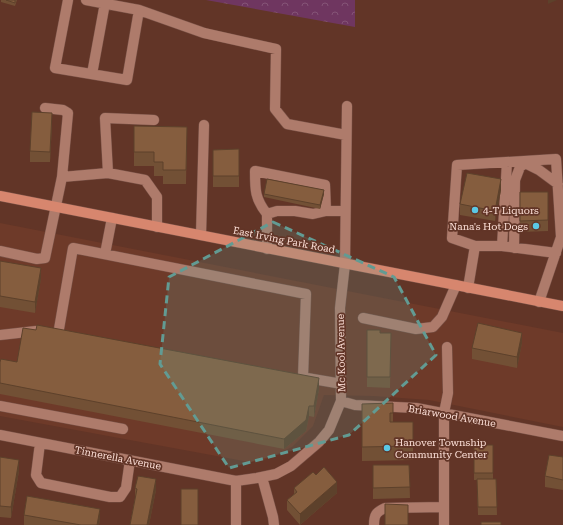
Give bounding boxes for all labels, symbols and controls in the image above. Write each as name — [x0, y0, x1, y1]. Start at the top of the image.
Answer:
marker: 4-T Liquors — [470, 205, 480, 215]
place label: 4-T Liquors — [483, 205, 539, 216]
place label: Nana's Hot Dogs — [449, 221, 528, 232]
marker: Nana's Hot Dogs — [531, 221, 541, 231]
street label: East Irving Park Road — [232, 225, 337, 255]
street label: Mc Kool Avenue — [335, 313, 347, 392]
street label: Briarwood Avenue — [407, 403, 497, 429]
place label: Hanover Township Community Center — [395, 437, 487, 460]
marker: Hanover Township Community Center — [382, 443, 392, 453]
street label: Tinnerella Avenue — [74, 444, 163, 472]

